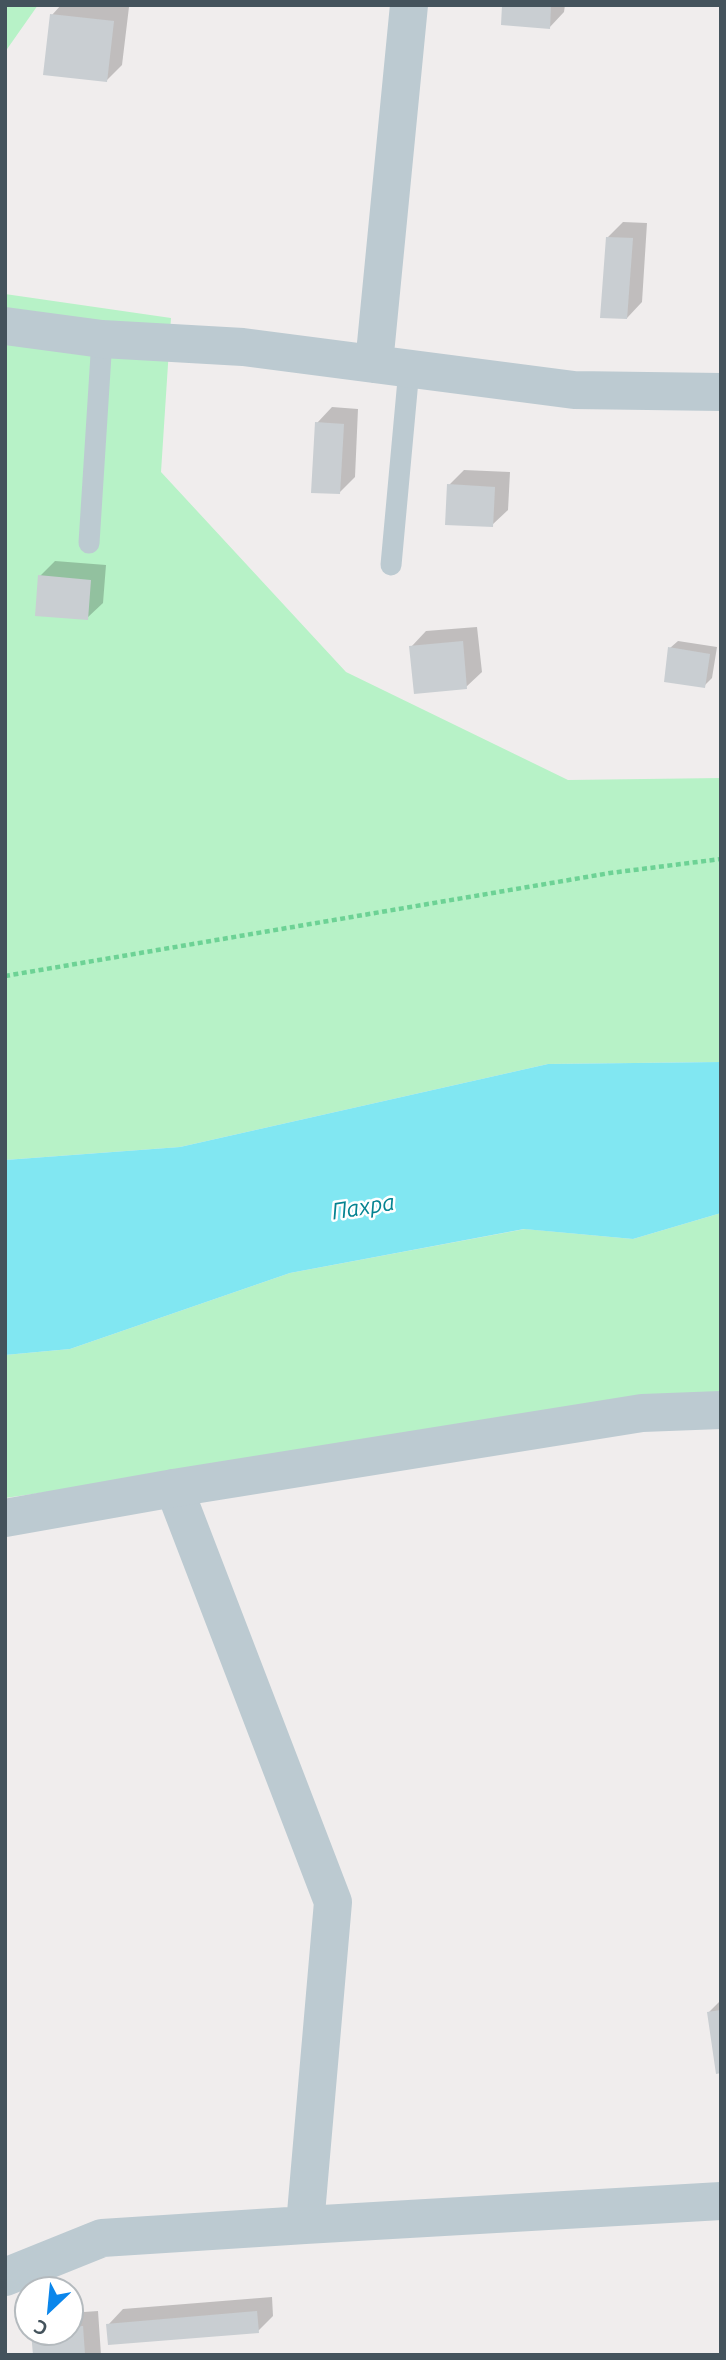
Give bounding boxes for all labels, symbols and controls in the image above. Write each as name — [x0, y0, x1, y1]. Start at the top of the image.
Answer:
water label: Пахра — [330, 1188, 396, 1226]
north arrow — [14, 2276, 84, 2346]
text: С — [30, 2316, 51, 2341]

